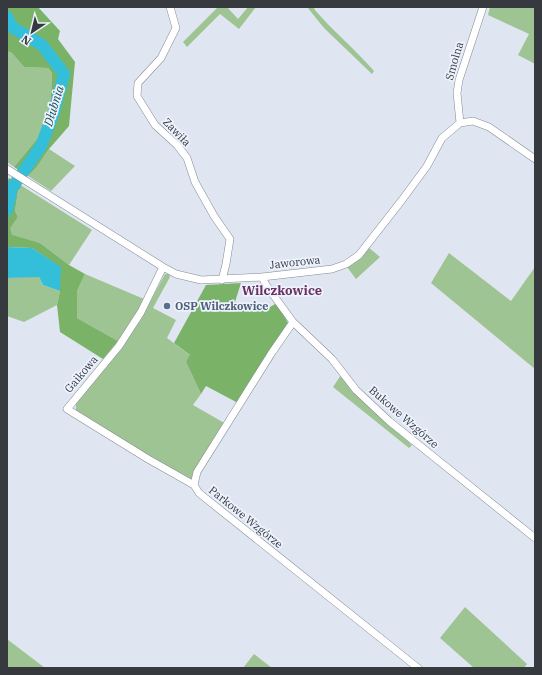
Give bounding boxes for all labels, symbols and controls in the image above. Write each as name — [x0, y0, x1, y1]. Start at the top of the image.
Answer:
north arrow — [12, 12, 52, 52]
text: N — [18, 32, 34, 48]
street label: Smolna — [442, 40, 466, 82]
water label: Dłubnia — [40, 83, 67, 129]
street label: Zawiła — [160, 115, 194, 149]
street label: Jaworowa — [269, 252, 321, 272]
district label: Wilczkowice — [242, 282, 322, 299]
place label: OSP Wilczkowice — [175, 299, 268, 313]
marker: OSP Wilczkowice — [162, 301, 172, 311]
street label: Gaikowa — [61, 353, 101, 395]
street label: Bukowe Wzgórze — [366, 383, 442, 451]
street label: Parkowe Wzgórze — [206, 483, 286, 551]

